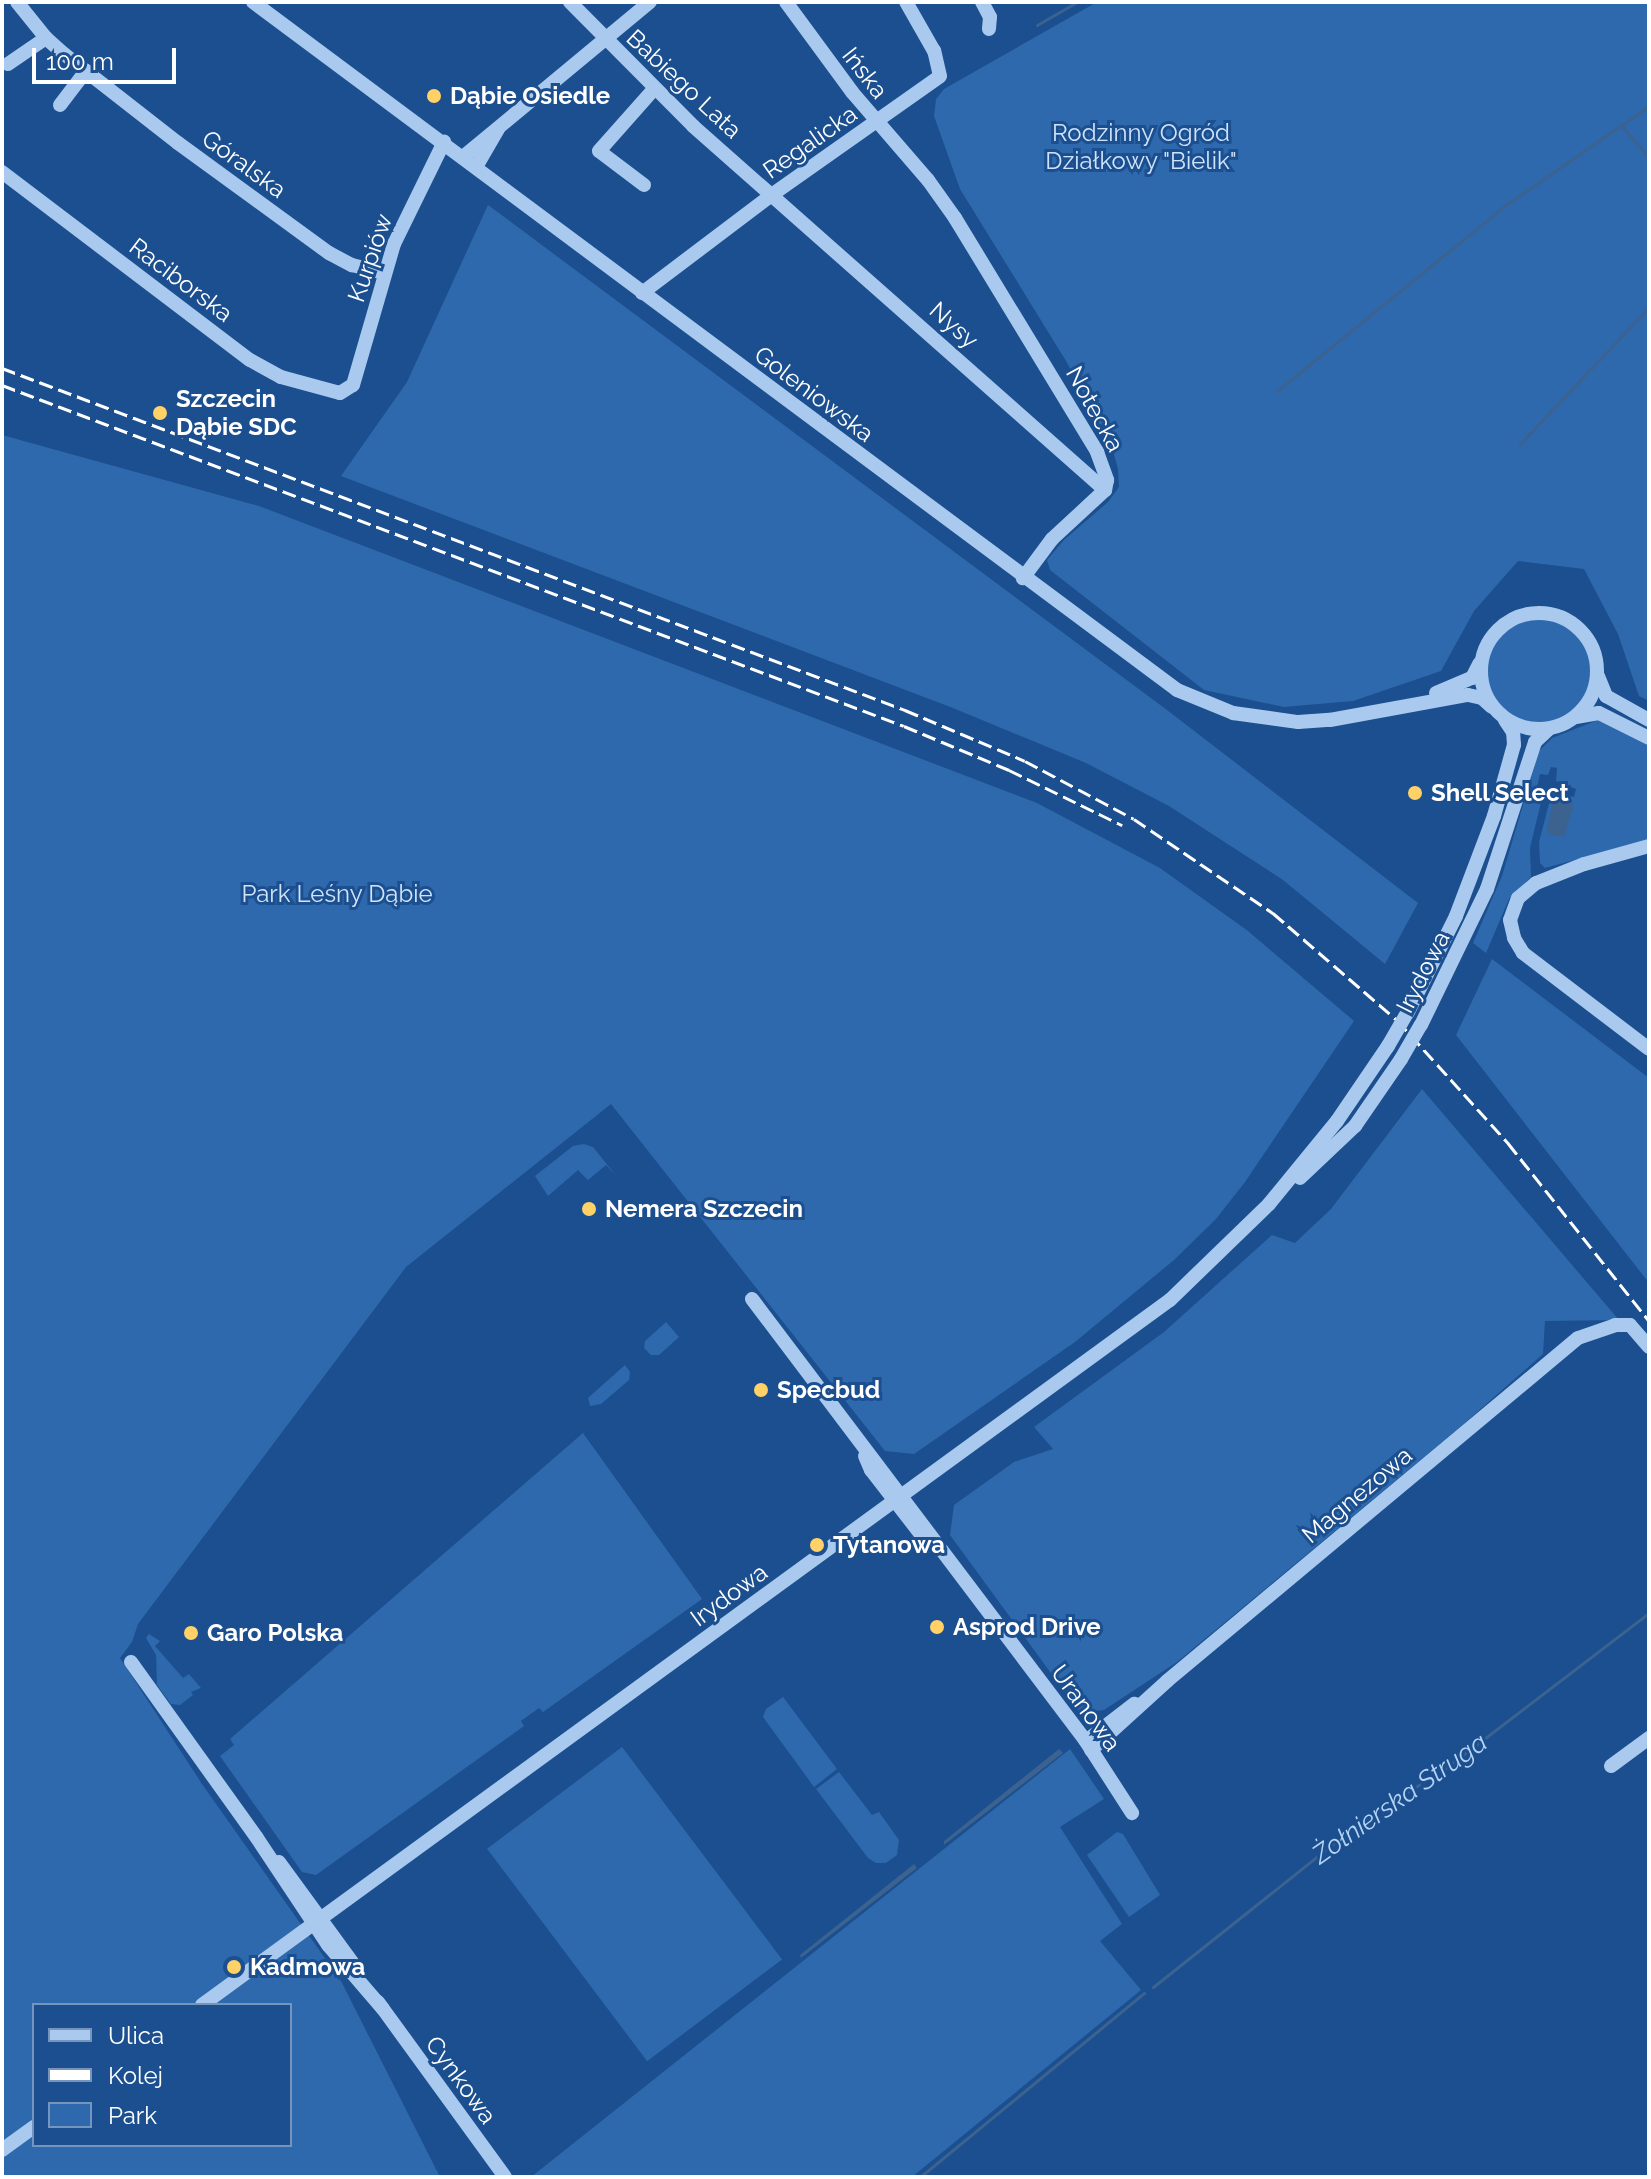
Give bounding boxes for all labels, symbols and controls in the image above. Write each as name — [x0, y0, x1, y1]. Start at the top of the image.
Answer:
street label: Babiego Lata — [621, 24, 747, 144]
scale bar — [36, 32, 180, 82]
street label: Ińska — [836, 42, 894, 104]
text: 100 m — [46, 47, 114, 76]
place label: Dąbie Osiedle — [450, 82, 610, 110]
marker: Dąbie Osiedle — [425, 87, 443, 105]
street label: Regalicka — [758, 99, 862, 185]
park label: Rodzinny Ogród Działkowy "Bielik" — [1045, 119, 1237, 175]
street label: Góralska — [196, 124, 292, 204]
street label: Kurpiów — [342, 210, 398, 306]
street label: Raciborska — [124, 232, 238, 328]
street label: Nysy — [924, 296, 984, 354]
street label: Goleniowska — [749, 340, 879, 448]
street label: Notecka — [1060, 361, 1130, 457]
place label: Szczecin Dąbie SDC — [176, 385, 297, 441]
marker: Szczecin Dąbie SDC — [151, 404, 169, 422]
place label: Shell Select — [1431, 779, 1569, 807]
marker: Shell Select — [1406, 784, 1424, 802]
park label: Park Leśny Dąbie — [241, 880, 433, 908]
street label: Irydowa — [1390, 926, 1456, 1018]
place label: Nemera Szczecin — [605, 1195, 803, 1223]
marker: Nemera Szczecin — [580, 1200, 598, 1218]
place label: Specbud — [777, 1376, 880, 1404]
marker: Specbud — [752, 1381, 770, 1399]
street label: Magnezowa — [1296, 1441, 1418, 1549]
place label: Tytanowa — [833, 1531, 945, 1559]
marker: Tytanowa — [808, 1536, 826, 1554]
street label: Irydowa — [685, 1557, 773, 1633]
place label: Asprod Drive — [953, 1613, 1101, 1641]
marker: Asprod Drive — [928, 1618, 946, 1636]
place label: Garo Polska — [207, 1619, 343, 1647]
marker: Garo Polska — [182, 1624, 200, 1642]
street label: Uranowa — [1045, 1659, 1127, 1757]
water label: Żołnierska Struga — [1307, 1727, 1493, 1871]
place label: Kadmowa — [250, 1953, 365, 1981]
marker: Kadmowa — [225, 1958, 243, 1976]
legend — [32, 2003, 292, 2147]
text: Ulica — [108, 2021, 164, 2050]
street label: Cynkowa — [419, 2030, 503, 2130]
text: Kolej — [108, 2061, 163, 2090]
text: Park — [108, 2101, 157, 2130]

